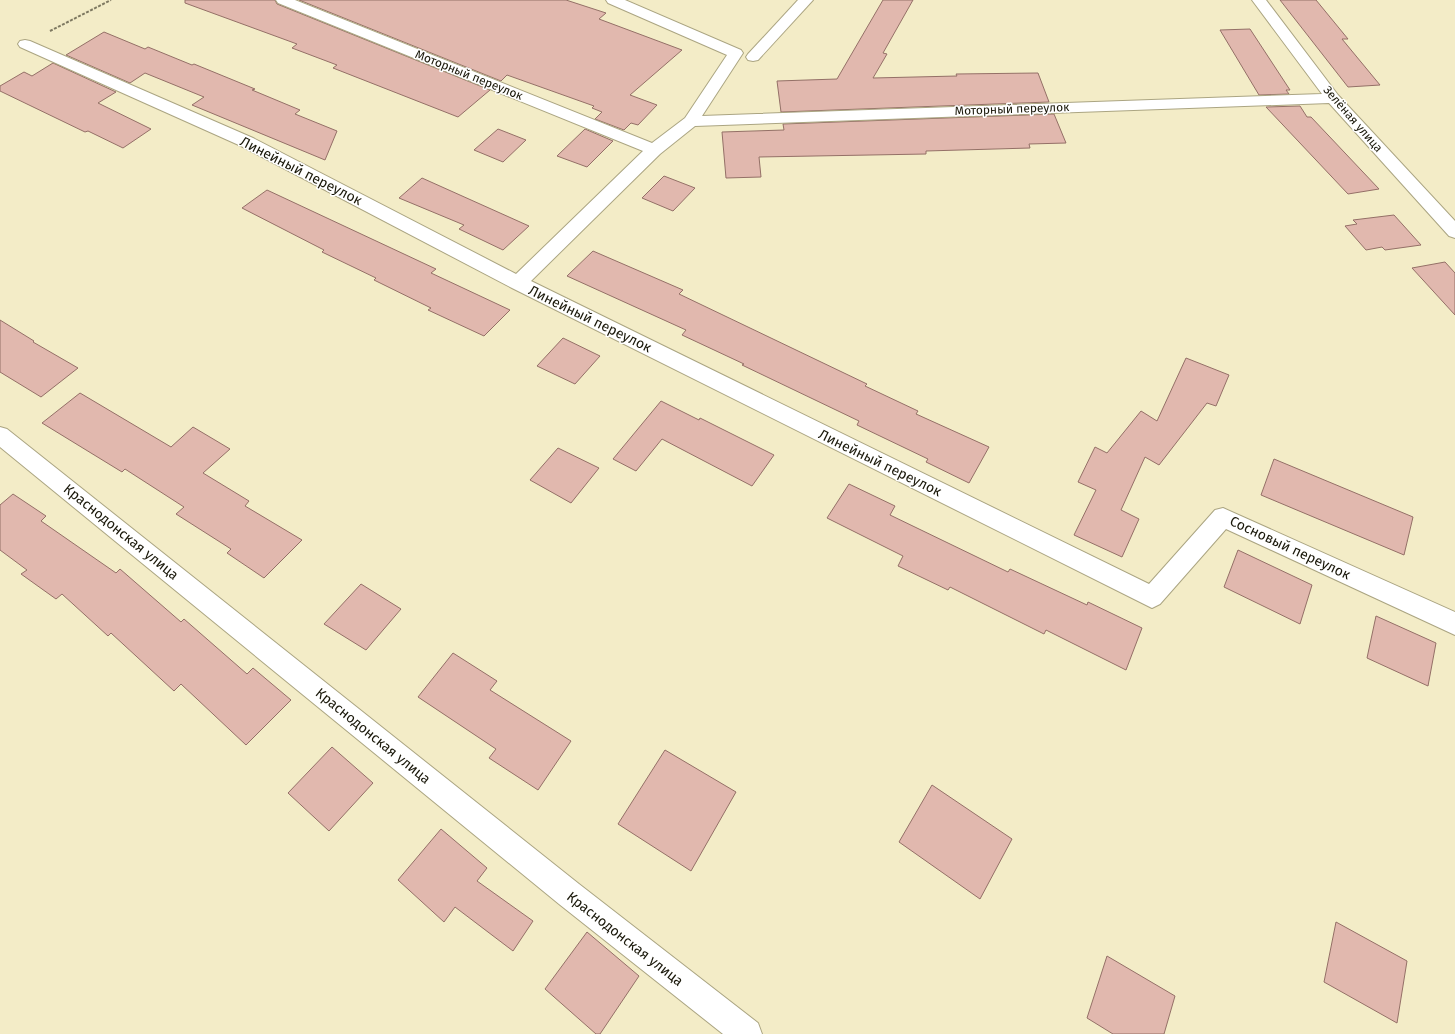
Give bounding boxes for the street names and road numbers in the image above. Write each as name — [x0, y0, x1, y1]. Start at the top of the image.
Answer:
street label: Моторный переулок — [413, 47, 526, 103]
street label: Зелёная улица — [1320, 83, 1386, 155]
street label: Моторный переулок — [954, 100, 1070, 118]
street label: Линейный переулок — [237, 133, 366, 209]
street label: Линейный переулок — [526, 282, 655, 356]
street label: Линейный переулок — [816, 426, 945, 500]
street label: Краснодонская улица — [60, 480, 182, 584]
street label: Сосновый переулок — [1227, 513, 1354, 584]
street label: Краснодонская улица — [312, 684, 434, 788]
street label: Краснодонская улица — [563, 888, 687, 990]

